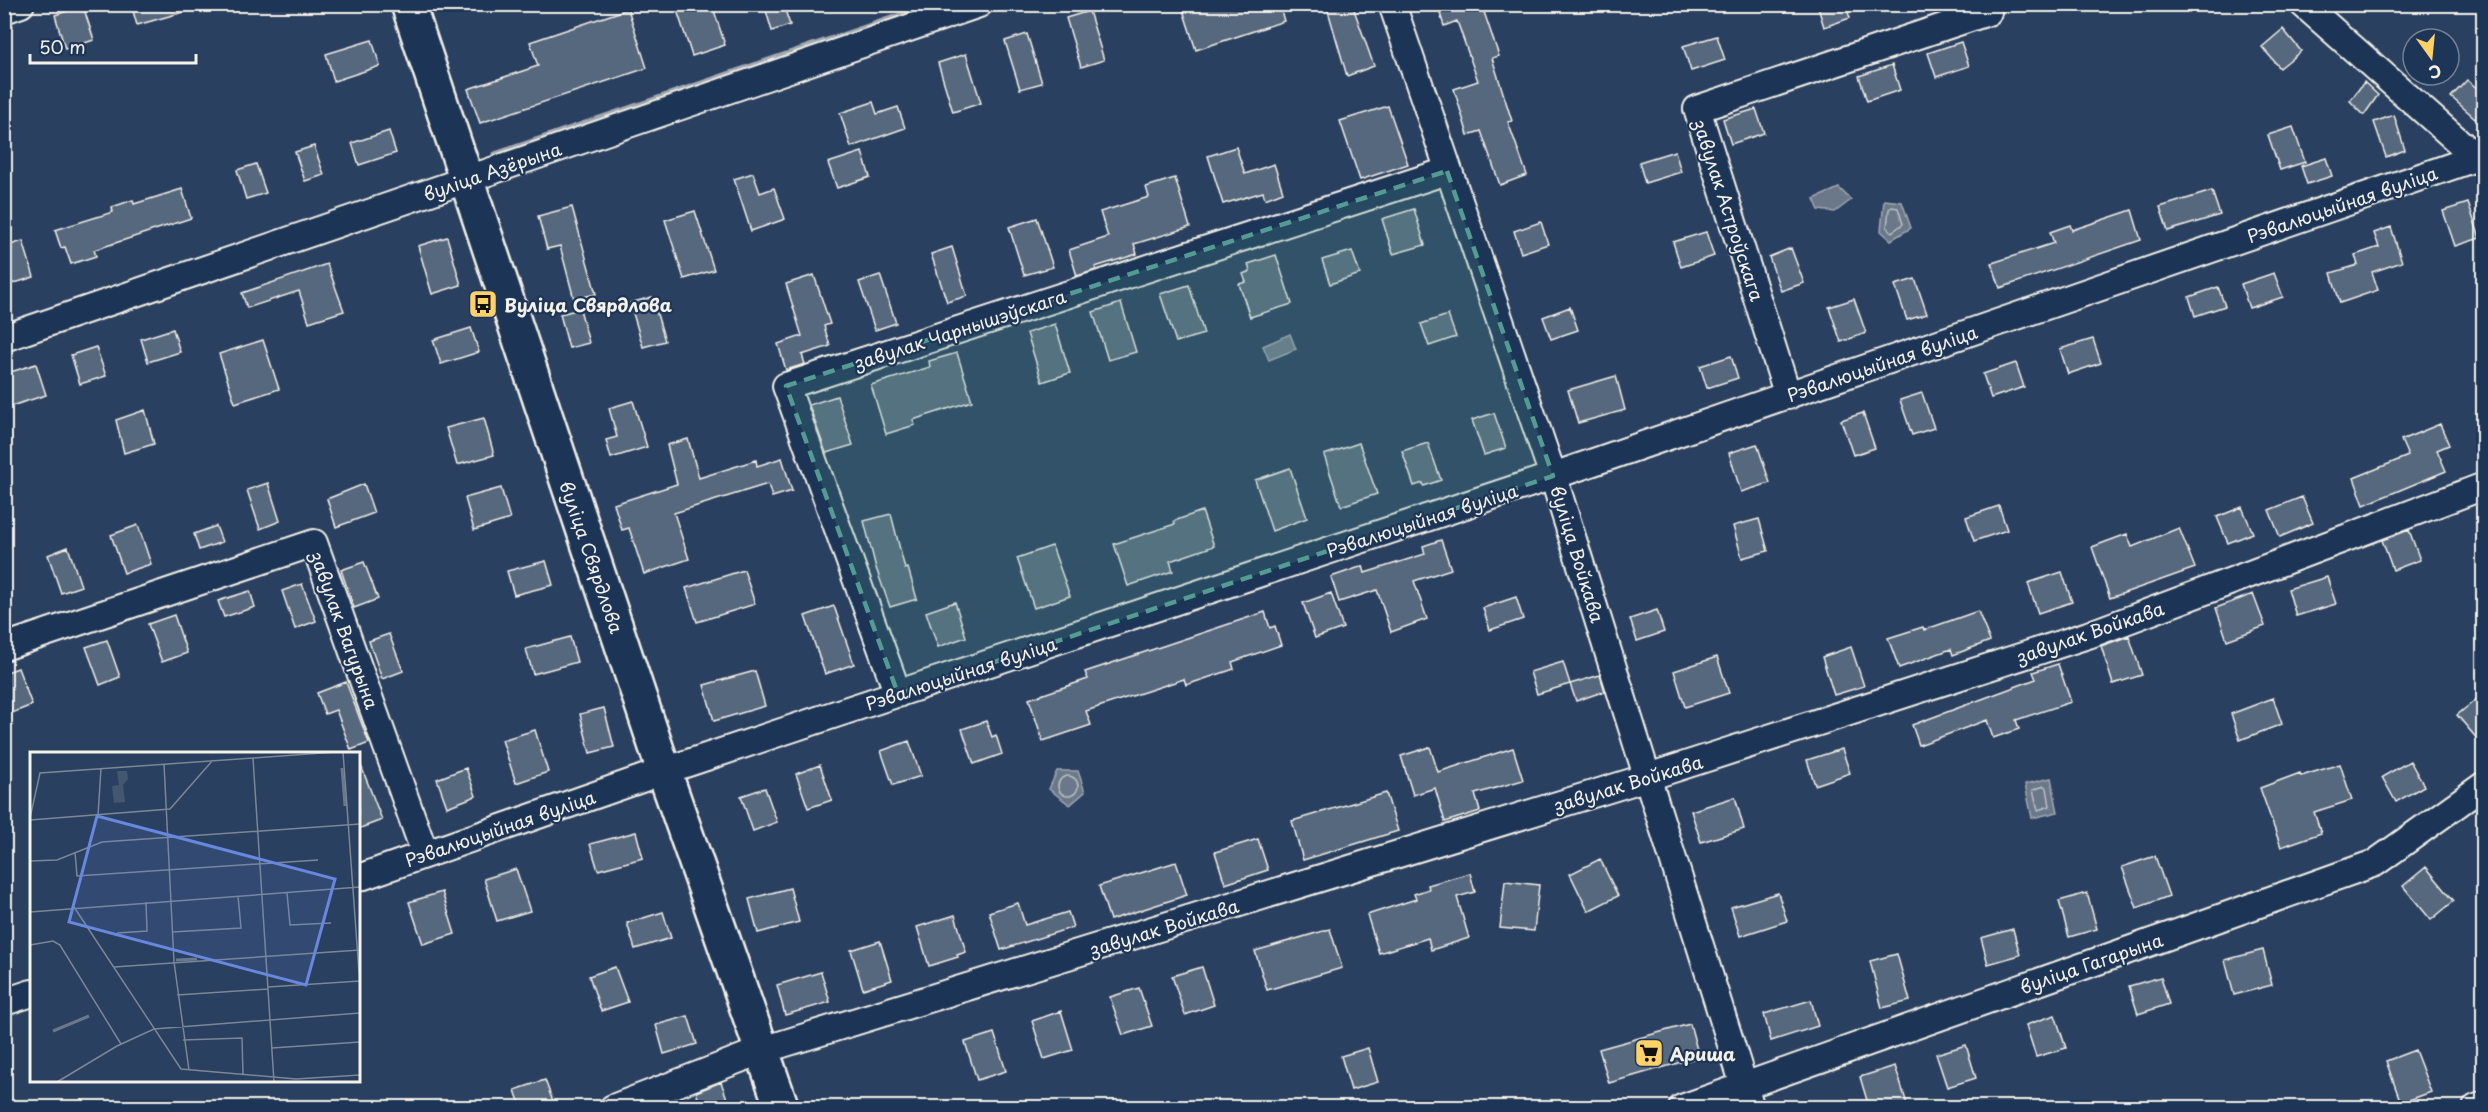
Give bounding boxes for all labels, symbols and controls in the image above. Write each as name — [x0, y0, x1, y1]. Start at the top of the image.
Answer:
scale bar — [30, 27, 196, 65]
north arrow — [2401, 27, 2461, 87]
text: 50 m — [39, 33, 86, 60]
text: С — [2426, 59, 2444, 86]
street label: завулак Астроўскага — [1687, 115, 1771, 305]
street label: вуліца Азёрына — [419, 134, 565, 207]
street label: Рэвалюцыйная вуліца — [2243, 159, 2441, 249]
street label: завулак Чарнышэўскага — [850, 282, 1070, 376]
bus stop icon: Вуліца Свярдлова — [467, 288, 499, 320]
place label: Вуліца Свярдлова — [504, 291, 672, 318]
street label: Рэвалюцыйная вуліца — [1783, 318, 1981, 408]
street label: Рэвалюцыйная вуліца — [1323, 476, 1521, 564]
street label: вуліца Свярдлова — [553, 477, 631, 638]
street label: вуліца Войкава — [1544, 482, 1612, 626]
street label: завулак Вагурына — [304, 546, 386, 713]
street label: завулак Войкава — [2012, 594, 2168, 670]
street label: Рэвалюцыйная вуліца — [862, 629, 1060, 717]
street label: завулак Войкава — [1549, 747, 1706, 819]
inset map — [30, 752, 360, 1082]
street label: Рэвалюцыйная вуліца — [401, 783, 599, 873]
street label: завулак Войкава — [1085, 891, 1242, 963]
street label: вуліца Гагарына — [2016, 926, 2167, 1000]
supermarket icon: Ариша — [1633, 1037, 1665, 1069]
place label: Ариша — [1670, 1040, 1736, 1067]

